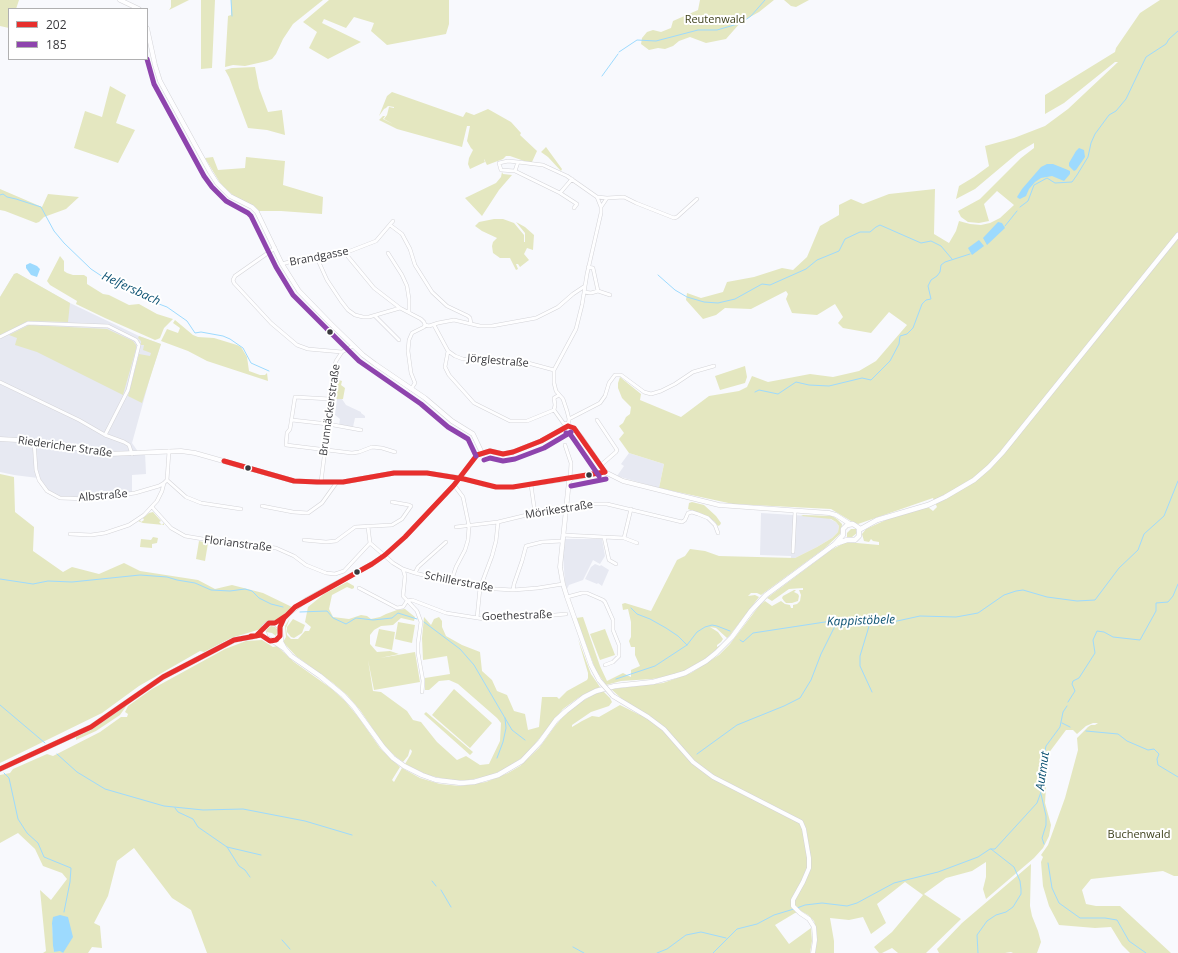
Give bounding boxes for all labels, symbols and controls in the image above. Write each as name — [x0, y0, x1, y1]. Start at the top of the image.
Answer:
legend — [8, 8, 148, 60]
park label: Reutenwald — [685, 13, 745, 27]
text: 202 — [46, 16, 67, 33]
text: 185 — [46, 36, 67, 53]
street label: Brandgasse — [288, 245, 350, 269]
water label: Helfersbach — [99, 269, 163, 309]
unlabelled marker — [325, 327, 335, 337]
street label: Jörglestraße — [467, 352, 529, 370]
street label: Brunnäckerstraße — [317, 363, 343, 457]
street label: Riedericher Straße — [17, 434, 113, 460]
unlabelled marker — [243, 463, 253, 473]
unlabelled marker — [584, 470, 594, 480]
street label: Albstraße — [78, 487, 128, 505]
street label: Mörikestraße — [524, 498, 594, 522]
street label: Florianstraße — [203, 533, 273, 555]
unlabelled marker — [352, 567, 362, 577]
street label: Schillerstraße — [423, 569, 495, 595]
street label: Goethestraße — [482, 608, 552, 624]
water label: Kappistöbele — [827, 613, 895, 629]
water label: Autmut — [1033, 751, 1053, 791]
park label: Buchenwald — [1108, 828, 1170, 842]

